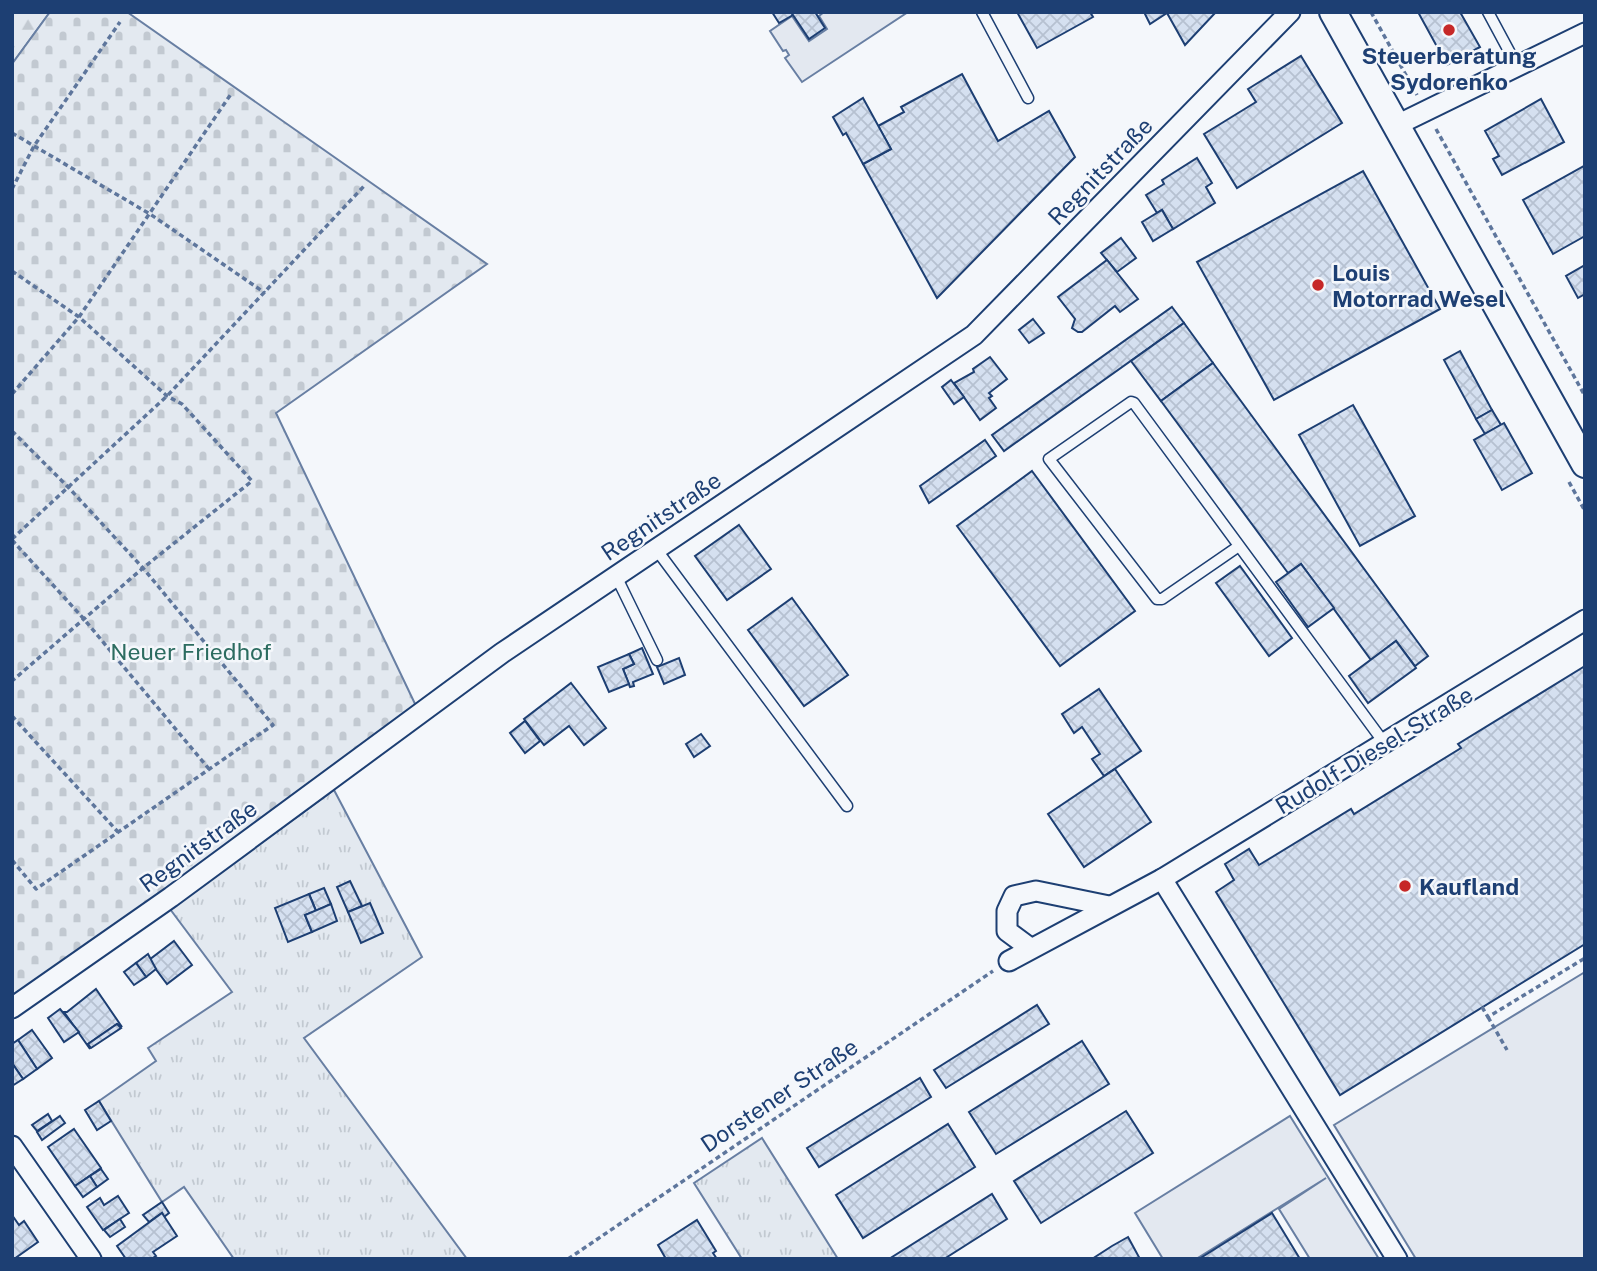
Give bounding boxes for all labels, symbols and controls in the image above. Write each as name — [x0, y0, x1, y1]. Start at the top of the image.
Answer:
marker: Steuerberatung Sydorenko — [1441, 22, 1457, 38]
place label: Steuerberatung Sydorenko — [1362, 42, 1536, 95]
street label: Regnitstraße — [1042, 112, 1158, 230]
place label: Louis Motorrad Wesel — [1332, 259, 1506, 312]
marker: Louis Motorrad Wesel — [1310, 277, 1326, 293]
street label: Regnitstraße — [596, 466, 726, 566]
park label: Neuer Friedhof — [110, 638, 272, 665]
street label: Rudolf-Diesel-Straße — [1271, 680, 1477, 820]
street label: Regnitstraße — [134, 794, 262, 898]
place label: Kaufland — [1419, 873, 1519, 900]
marker: Kaufland — [1397, 878, 1413, 894]
street label: Dorstener Straße — [695, 1032, 863, 1158]

